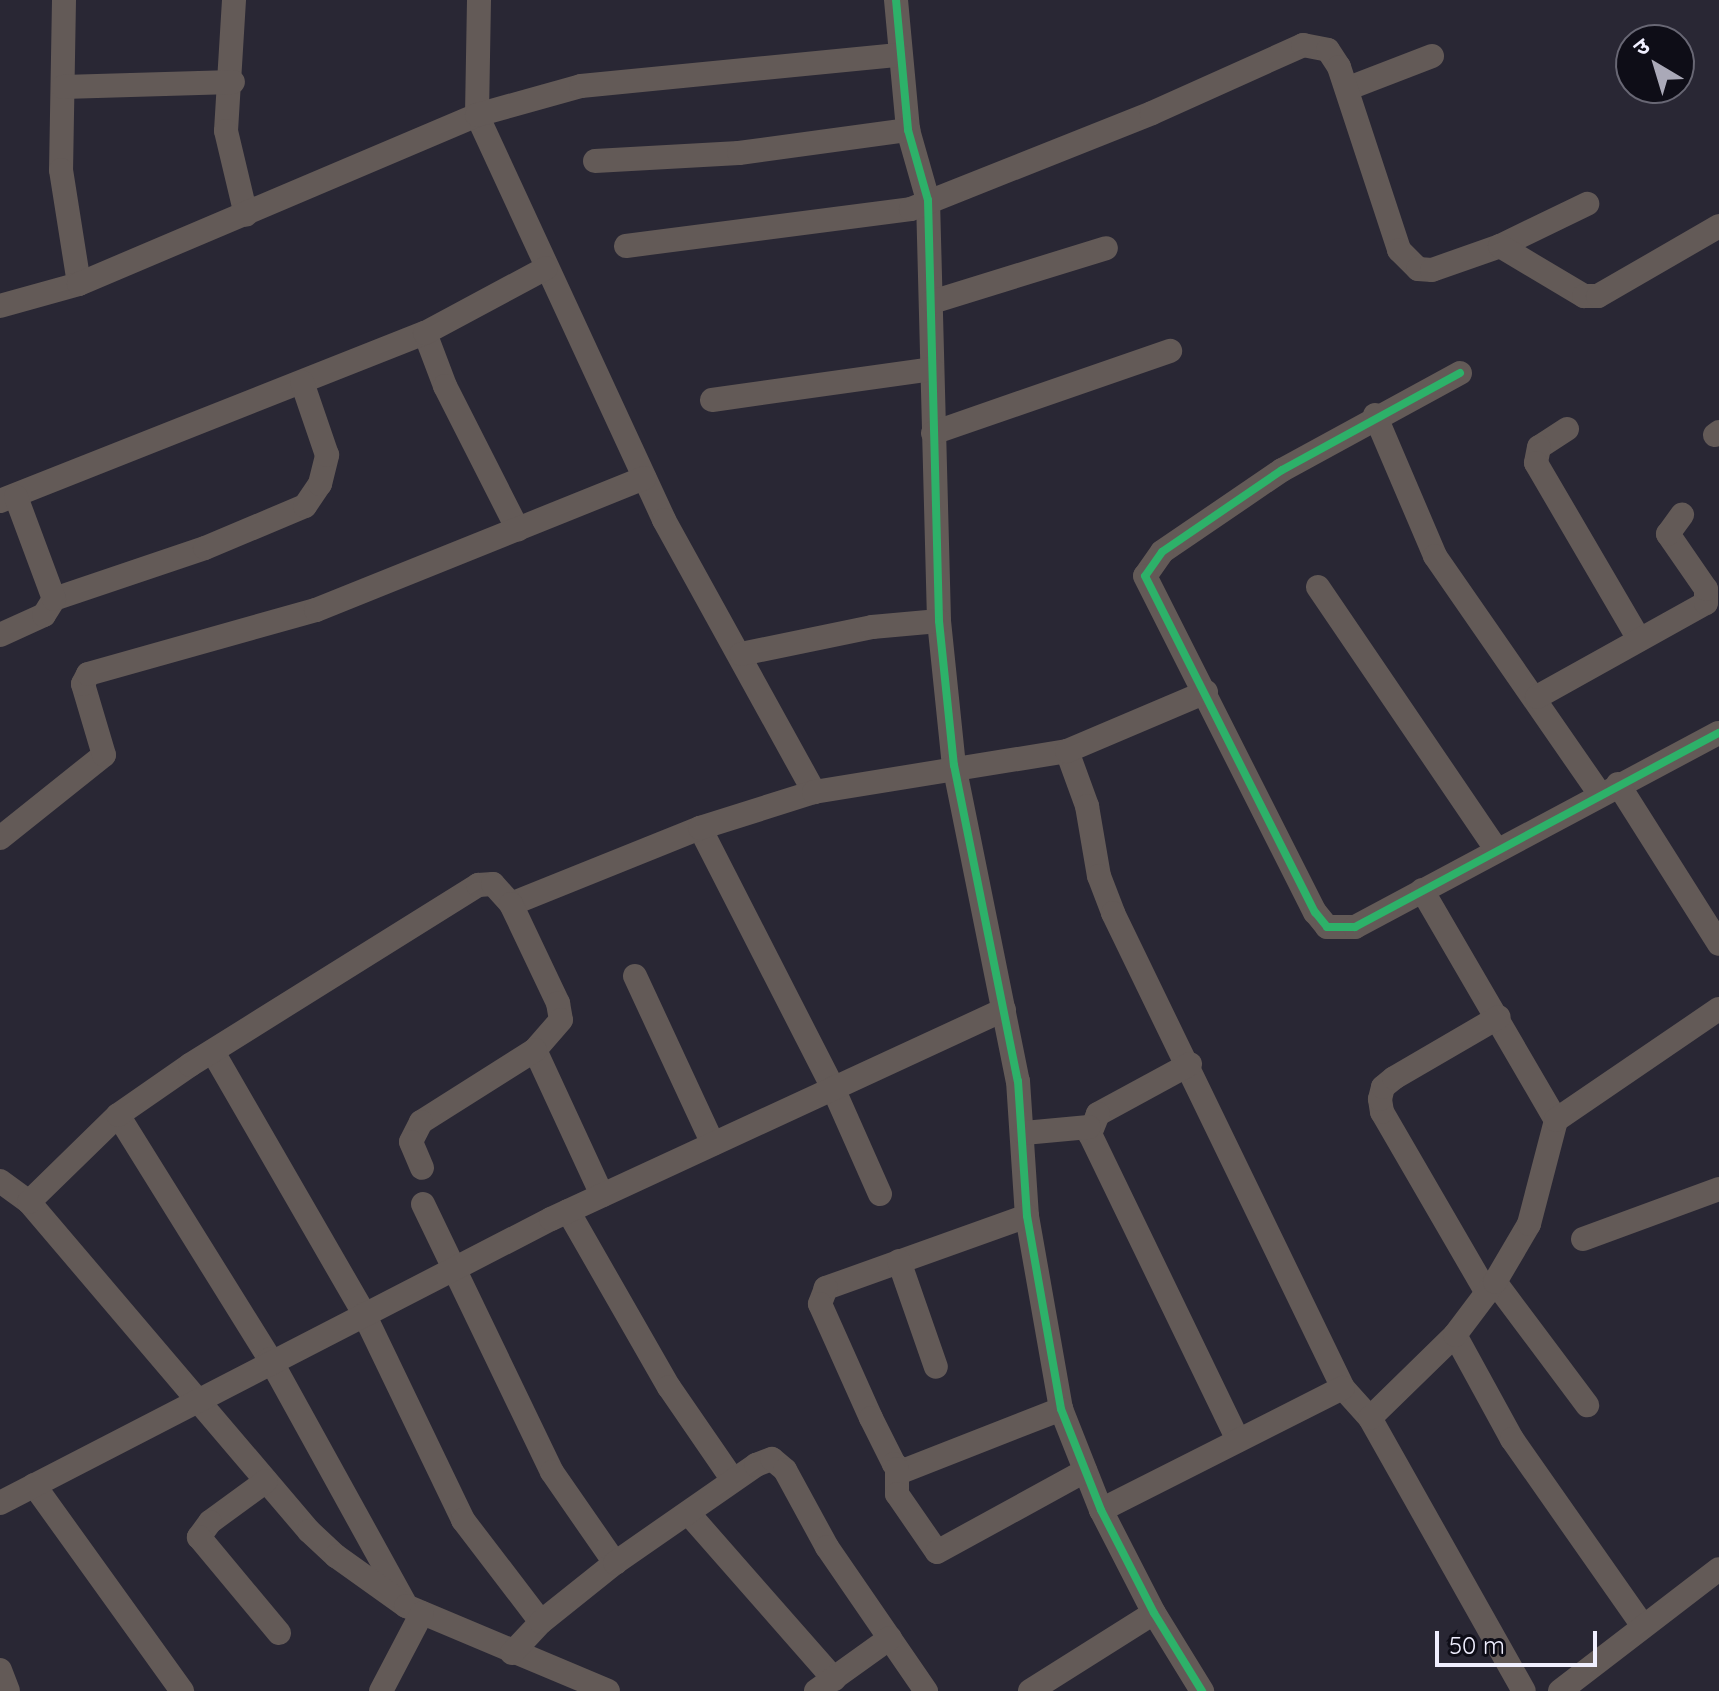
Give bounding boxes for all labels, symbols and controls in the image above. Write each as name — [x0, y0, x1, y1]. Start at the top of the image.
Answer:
north arrow — [1615, 24, 1695, 104]
text: उ — [1628, 32, 1655, 62]
scale bar — [1439, 1615, 1601, 1665]
text: 50 m — [1449, 1630, 1505, 1660]

